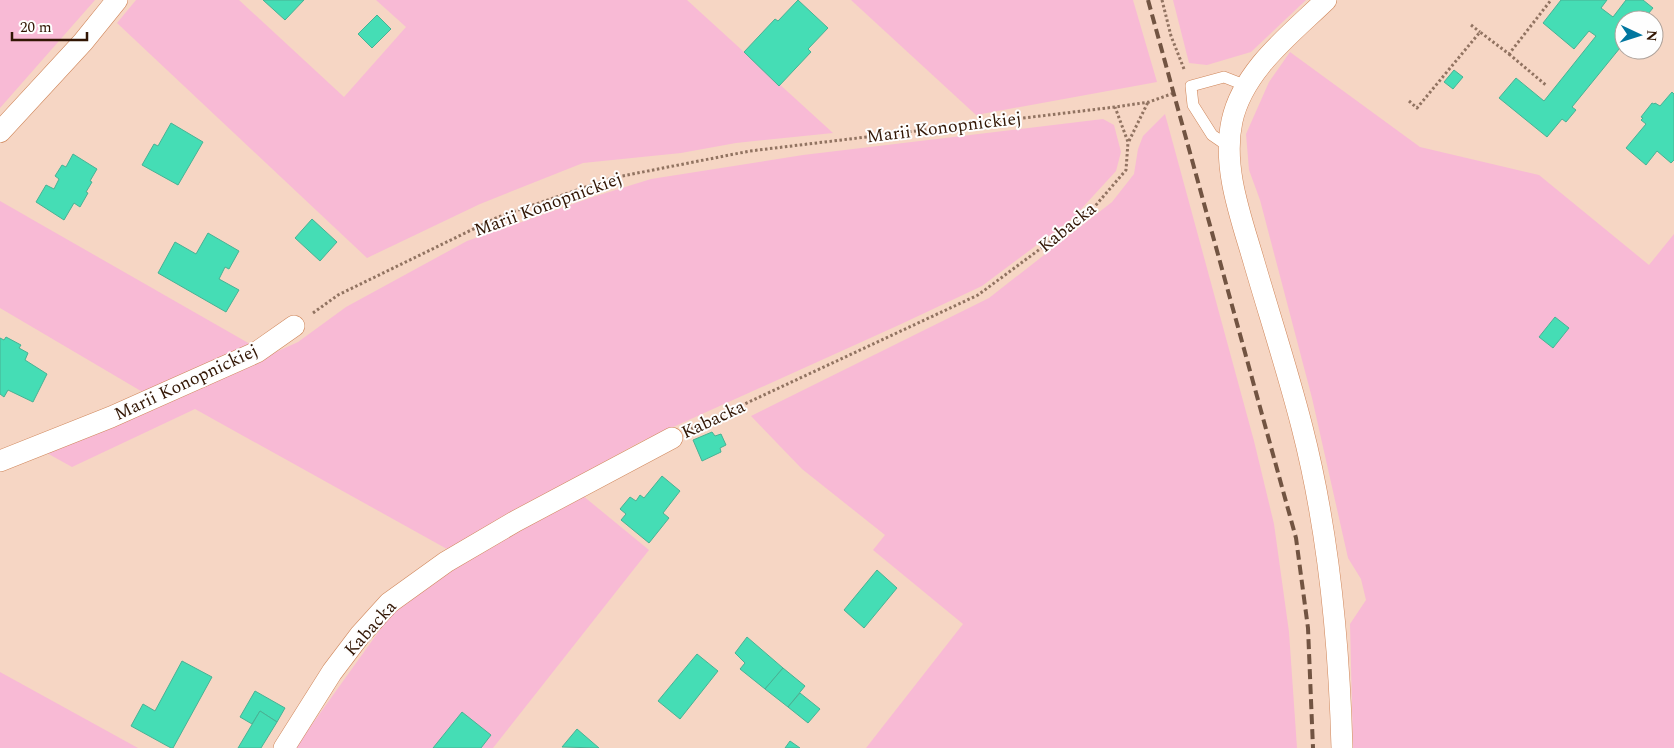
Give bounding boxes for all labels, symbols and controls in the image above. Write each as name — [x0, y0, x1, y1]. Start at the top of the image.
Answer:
scale bar — [12, 10, 88, 42]
north arrow — [1614, 10, 1664, 60]
text: 20 m — [20, 16, 52, 39]
text: N — [1641, 29, 1662, 42]
street label: Marii Konopnickiej — [865, 105, 1023, 150]
street label: Marii Konopnickiej — [470, 165, 626, 244]
street label: Kabacka — [1033, 196, 1102, 259]
street label: Marii Konopnickiej — [110, 337, 263, 428]
street label: Kabacka — [677, 393, 750, 446]
street label: Kabacka — [338, 594, 403, 662]

